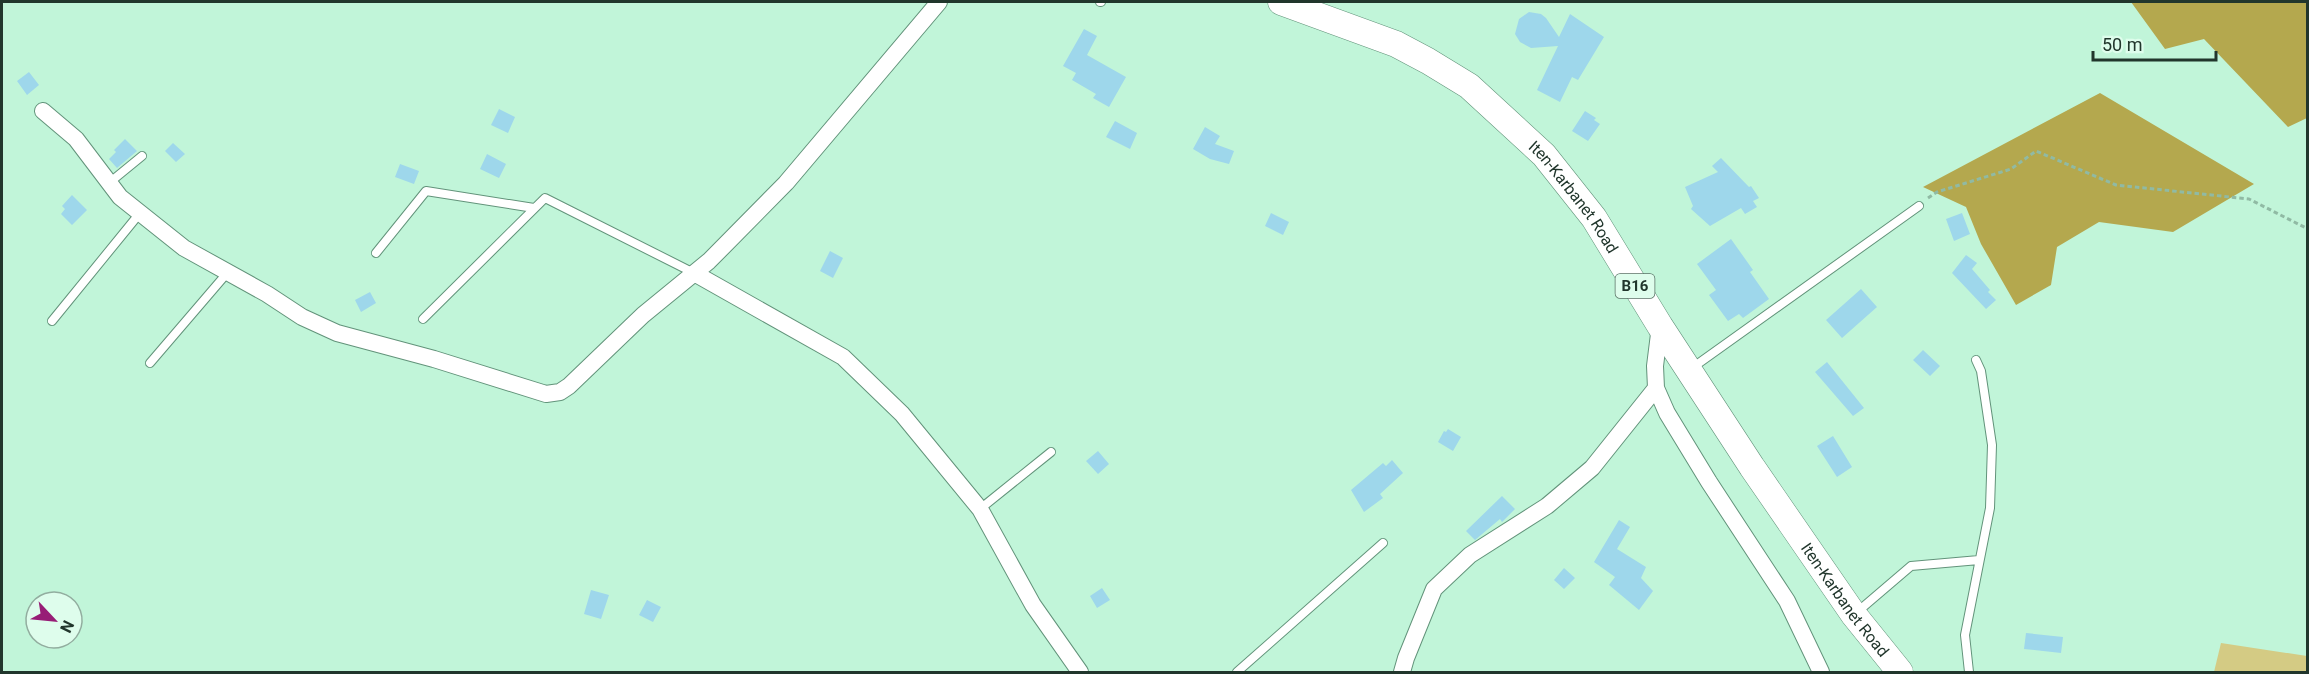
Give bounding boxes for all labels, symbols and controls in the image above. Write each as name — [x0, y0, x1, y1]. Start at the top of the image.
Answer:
scale bar — [2093, 24, 2216, 62]
text: 50 m — [2102, 34, 2142, 55]
street label: Iten-Karbanet Road — [1525, 137, 1622, 257]
road number: B16 — [1616, 274, 1654, 298]
street label: Iten-Karbanet Road — [1797, 539, 1893, 661]
north arrow — [24, 590, 84, 650]
text: N — [56, 617, 78, 636]

